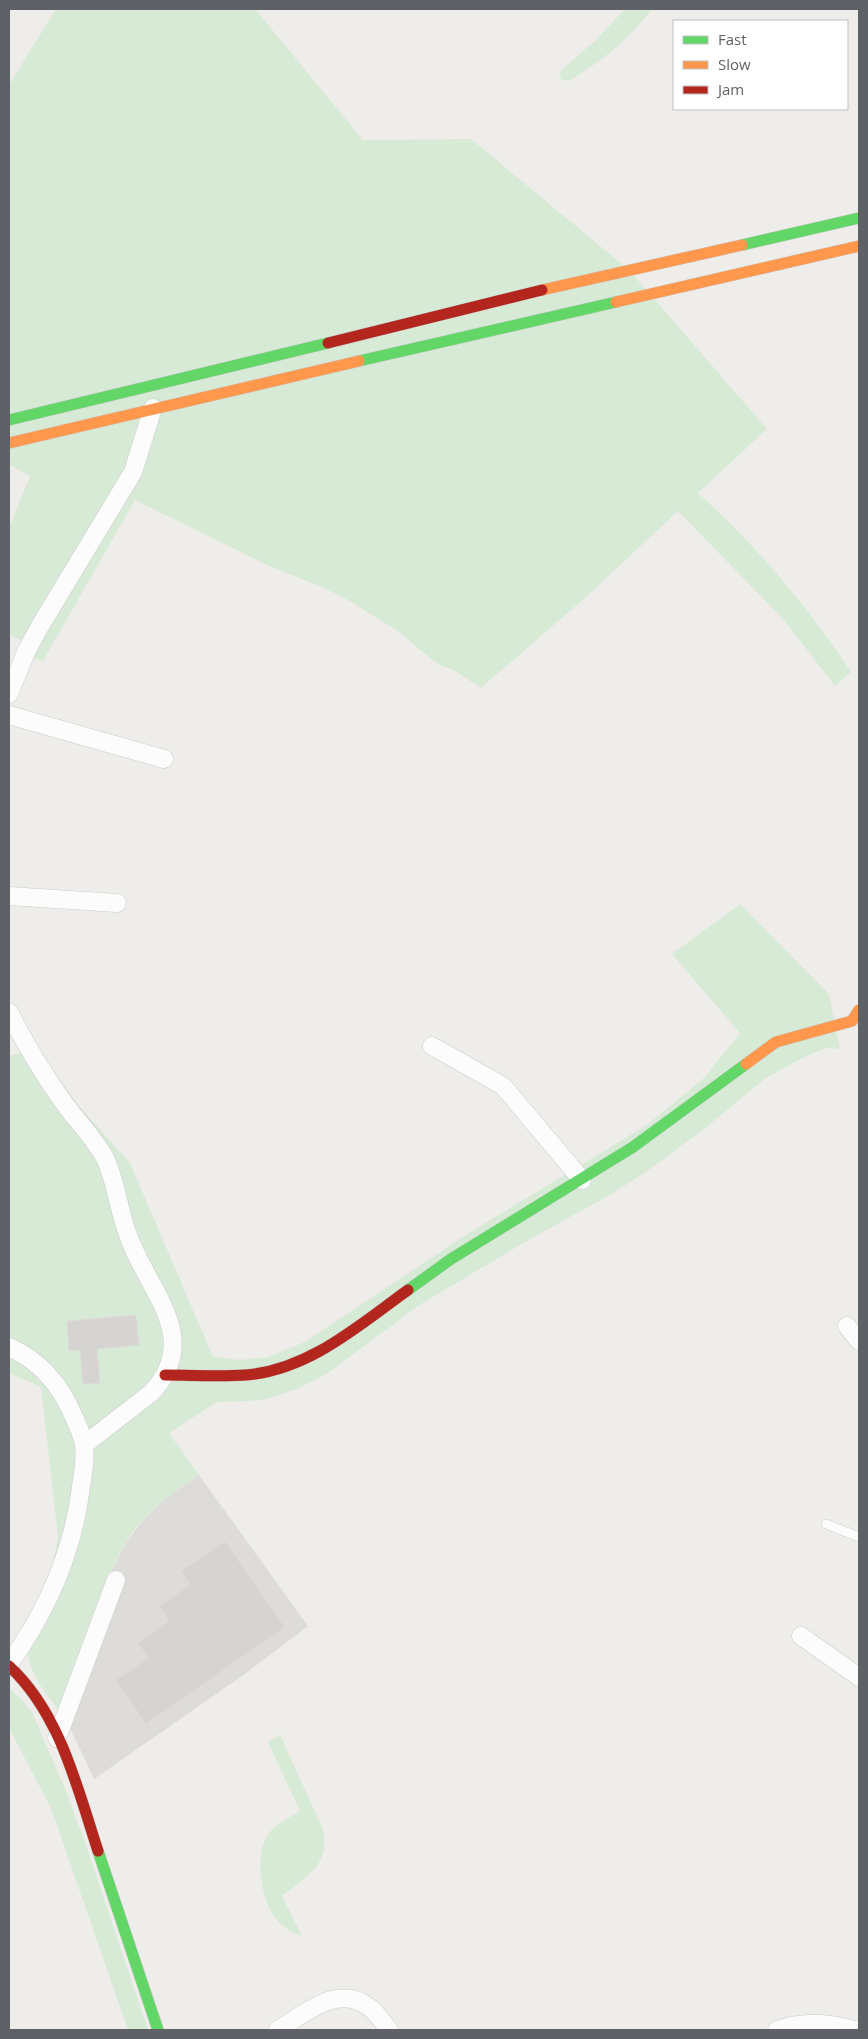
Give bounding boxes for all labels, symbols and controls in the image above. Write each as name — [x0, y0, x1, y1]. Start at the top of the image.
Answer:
legend — [673, 20, 848, 110]
text: Fast — [718, 29, 747, 49]
text: Slow — [718, 54, 751, 74]
text: Jam — [716, 79, 744, 99]

